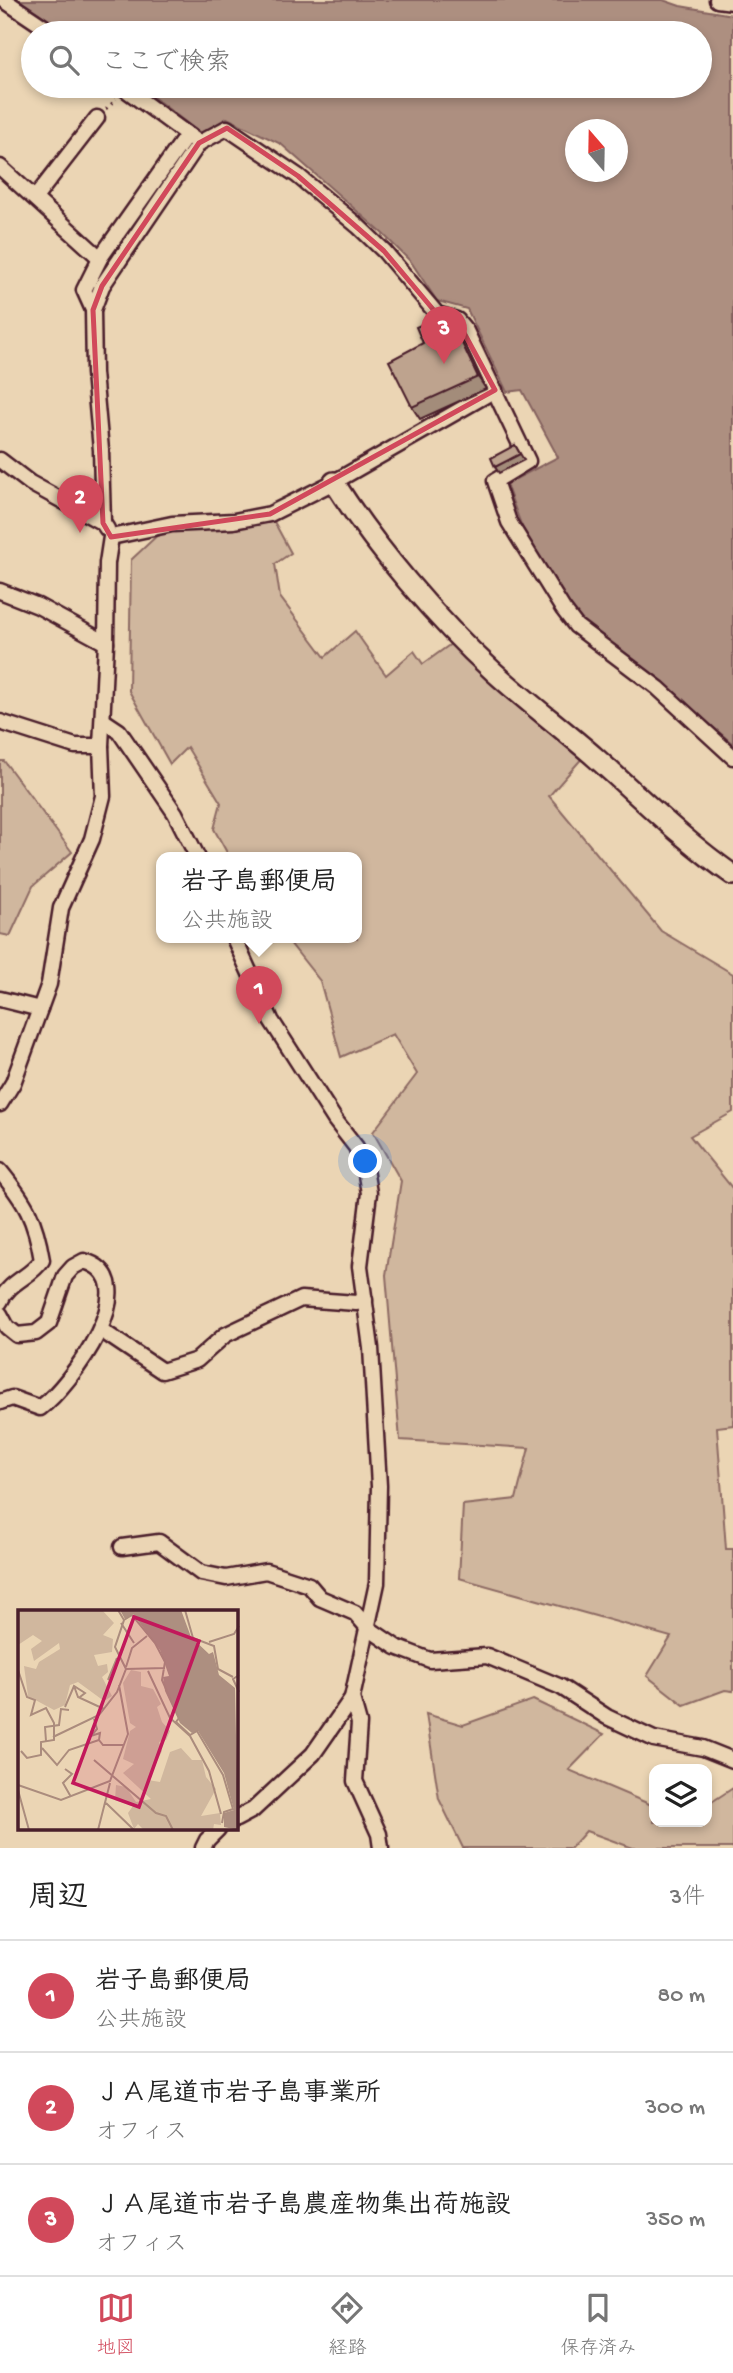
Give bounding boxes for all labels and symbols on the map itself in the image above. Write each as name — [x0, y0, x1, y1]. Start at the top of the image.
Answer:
north arrow — [565, 119, 628, 182]
pin: 3 — [421, 306, 467, 364]
pin: 2 — [57, 475, 103, 533]
pin: 1 — [236, 966, 282, 1024]
your location — [348, 1144, 382, 1178]
inset map — [18, 1610, 238, 1830]

